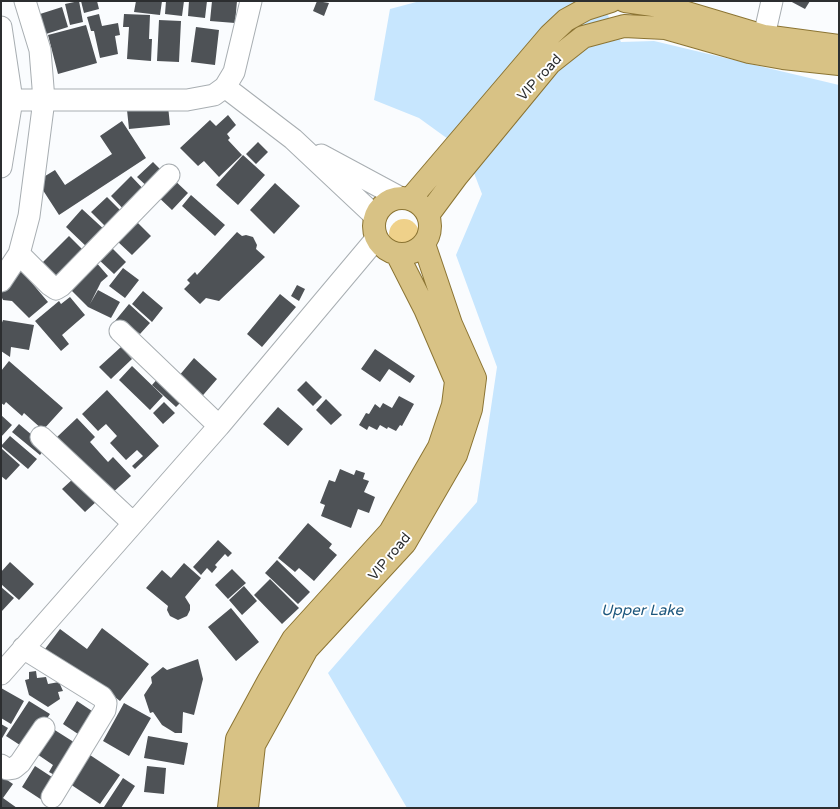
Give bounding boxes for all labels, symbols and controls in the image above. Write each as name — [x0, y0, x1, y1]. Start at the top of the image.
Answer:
street label: VIP road — [514, 51, 566, 105]
street label: VIP road — [365, 530, 415, 584]
water label: Upper Lake — [601, 602, 683, 620]

